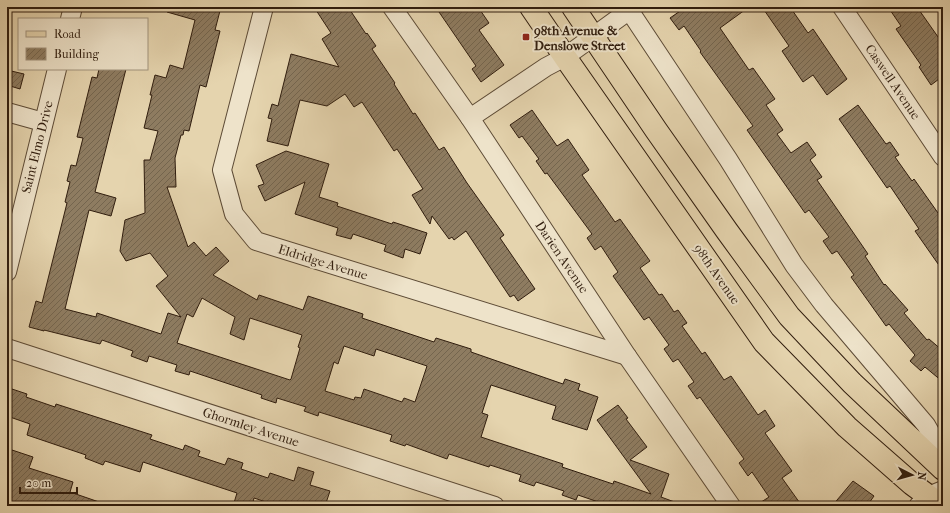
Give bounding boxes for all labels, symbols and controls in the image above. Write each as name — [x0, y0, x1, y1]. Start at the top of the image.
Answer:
legend — [18, 18, 148, 70]
place label: 98th Avenue & Denslowe Street — [533, 23, 626, 53]
text: Road — [54, 27, 81, 41]
marker: 98th Avenue & Denslowe Street — [521, 32, 531, 42]
street label: Caswell Avenue — [862, 42, 924, 123]
text: Building — [54, 47, 99, 61]
street label: Saint Elmo Drive — [18, 99, 56, 195]
street label: Darien Avenue — [532, 218, 592, 296]
street label: Eldridge Avenue — [276, 241, 370, 283]
street label: 98th Avenue — [691, 241, 744, 307]
street label: Ghormley Avenue — [201, 404, 302, 450]
north arrow — [892, 455, 932, 495]
scale bar — [20, 469, 77, 495]
text: N — [914, 471, 928, 481]
text: 20 m — [26, 476, 51, 490]

